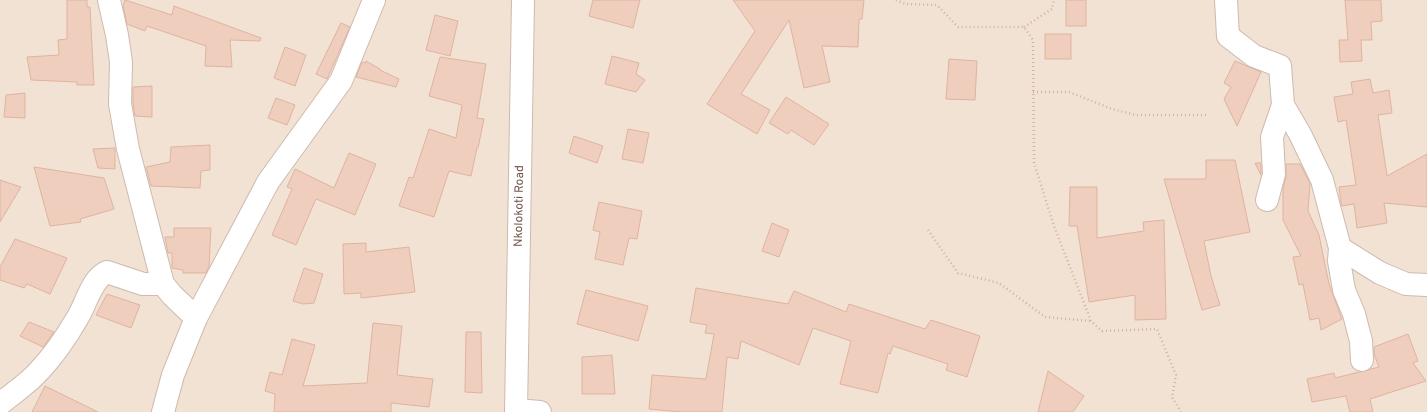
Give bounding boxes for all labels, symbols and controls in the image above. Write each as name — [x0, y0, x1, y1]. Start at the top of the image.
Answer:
street label: Nkolokoti Road — [511, 165, 528, 247]

